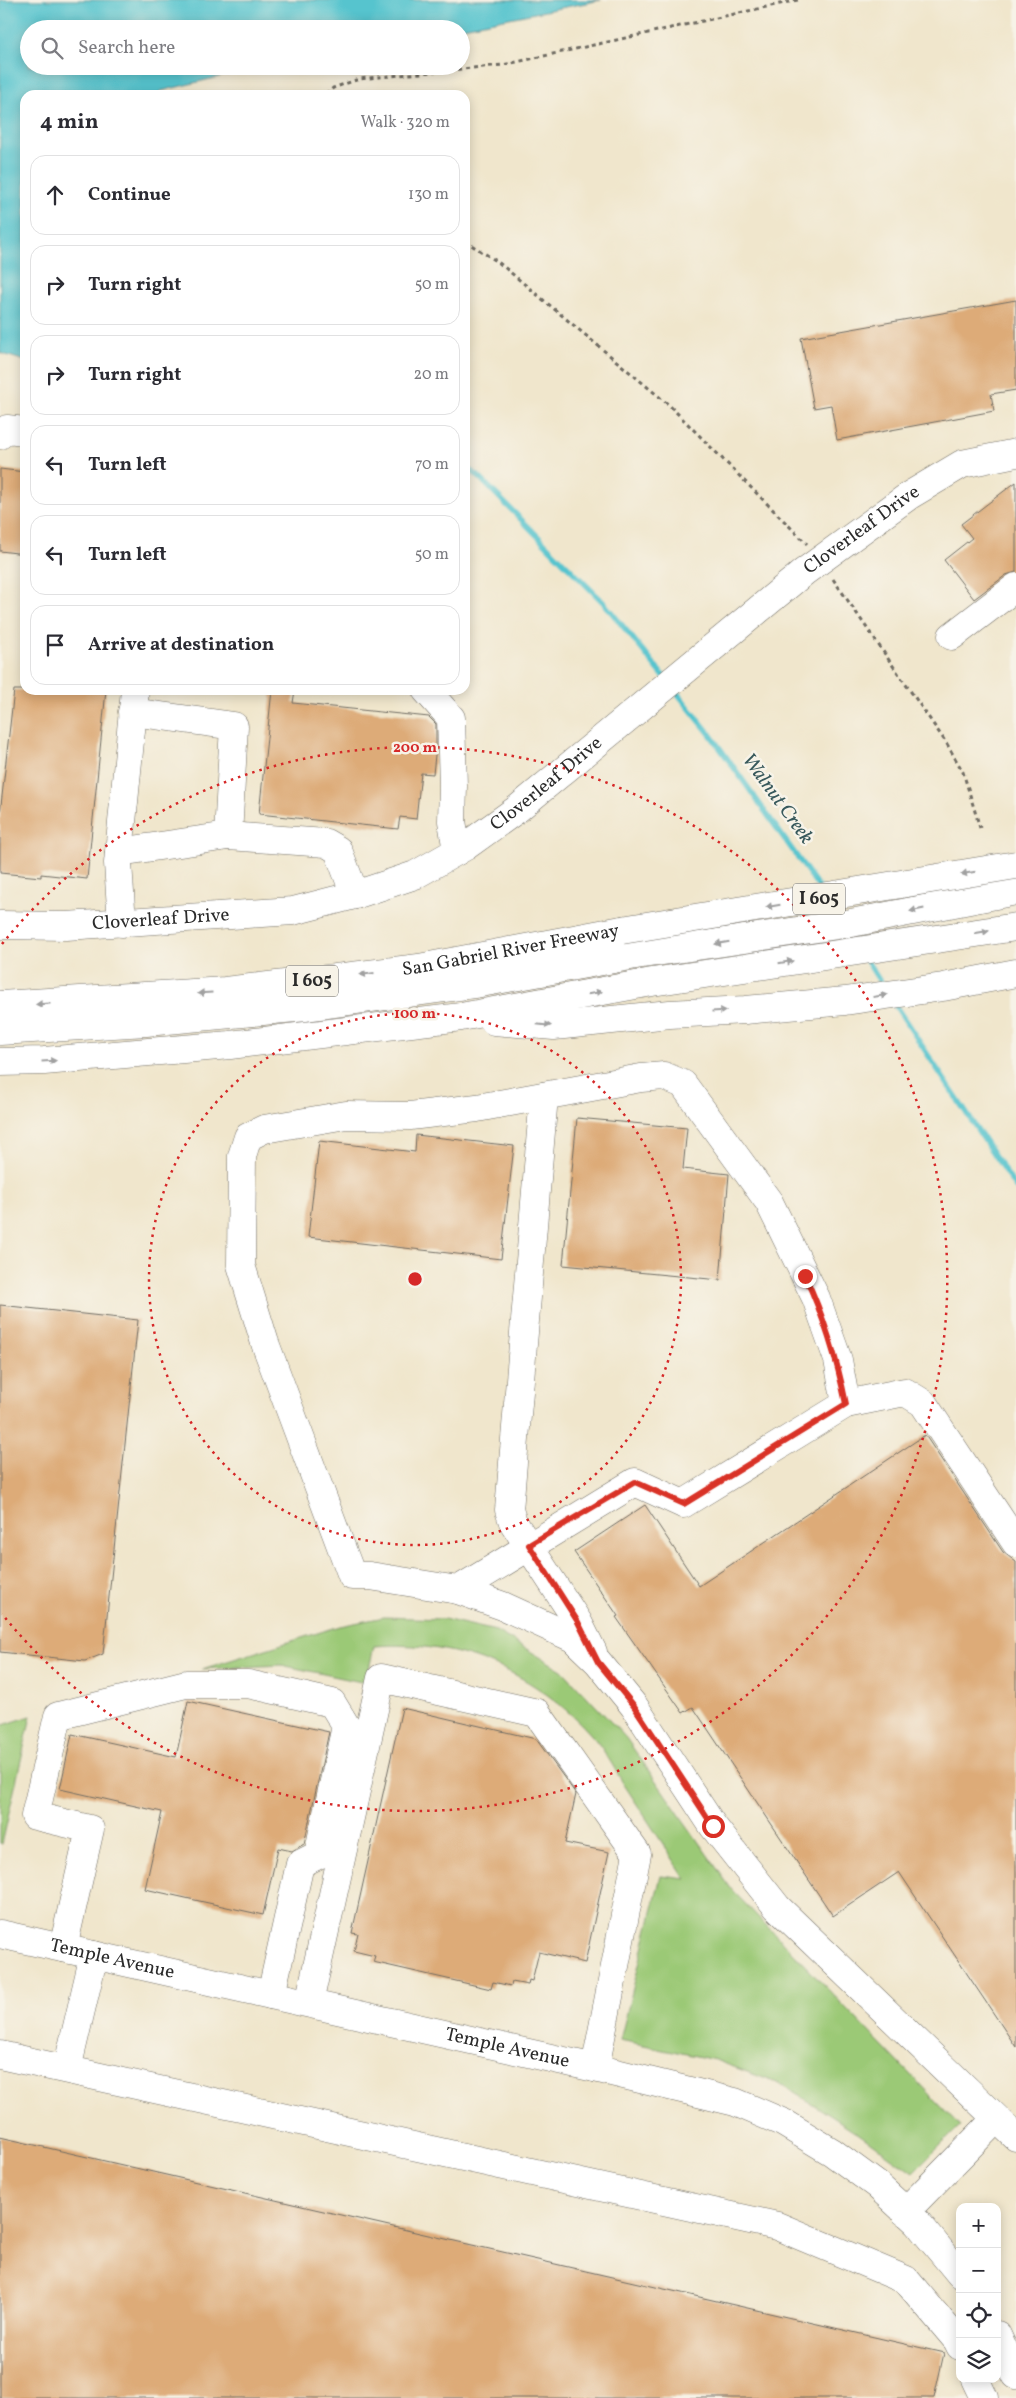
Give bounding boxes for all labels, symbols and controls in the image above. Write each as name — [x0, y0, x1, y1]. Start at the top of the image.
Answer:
search box — [20, 20, 470, 75]
icon: search — [38, 34, 66, 62]
text: Search here — [78, 35, 175, 61]
text: 4 min — [40, 108, 99, 137]
text: Walk · 320 m — [360, 112, 450, 134]
icon: ahead — [41, 181, 69, 209]
text: Continue — [88, 182, 171, 208]
text: 130 m — [408, 184, 449, 206]
icon: right — [41, 271, 69, 299]
text: Turn right — [88, 272, 181, 298]
text: 50 m — [415, 274, 449, 296]
icon: right — [41, 361, 69, 389]
text: Turn right — [88, 362, 181, 388]
text: 20 m — [414, 364, 449, 386]
icon: left — [41, 451, 69, 479]
text: Turn left — [88, 452, 167, 478]
text: 70 m — [415, 454, 449, 476]
street label: Cloverleaf Drive — [798, 479, 925, 581]
icon: left — [41, 541, 69, 569]
text: Turn left — [88, 542, 167, 568]
text: 50 m — [415, 544, 449, 566]
icon: arrive — [41, 631, 69, 659]
text: Arrive at destination — [88, 632, 274, 658]
street label: Cloverleaf Drive — [485, 731, 608, 837]
text: 200 m — [393, 738, 437, 759]
water label: Walnut Creek — [734, 748, 820, 850]
one-way arrow — [960, 870, 976, 878]
road number: I 605 — [793, 884, 845, 914]
street label: Cloverleaf Drive — [91, 902, 230, 937]
one-way arrow — [765, 903, 781, 911]
one-way arrow — [909, 906, 924, 914]
street label: San Gabriel River Freeway — [401, 918, 621, 983]
one-way arrow — [974, 928, 990, 936]
one-way arrow — [714, 939, 730, 947]
one-way arrow — [779, 958, 795, 966]
road number: I 605 — [286, 966, 338, 996]
one-way arrow — [358, 970, 374, 978]
one-way arrow — [197, 989, 213, 997]
one-way arrow — [587, 989, 603, 997]
one-way arrow — [873, 992, 889, 1000]
one-way arrow — [35, 1001, 51, 1009]
text: 100 m — [394, 1004, 437, 1025]
one-way arrow — [711, 1007, 727, 1015]
one-way arrow — [536, 1022, 552, 1030]
one-way arrow — [41, 1056, 57, 1064]
route end — [794, 1265, 817, 1288]
centre of rings — [406, 1270, 424, 1288]
route start — [702, 1815, 725, 1838]
street label: Temple Avenue — [47, 1933, 177, 1986]
street label: Temple Avenue — [442, 2022, 572, 2075]
map controls — [956, 2203, 1001, 2383]
button: + — [956, 2203, 1001, 2248]
button: − — [956, 2248, 1001, 2293]
button: locate — [956, 2293, 1001, 2338]
button: layers — [956, 2338, 1001, 2383]

